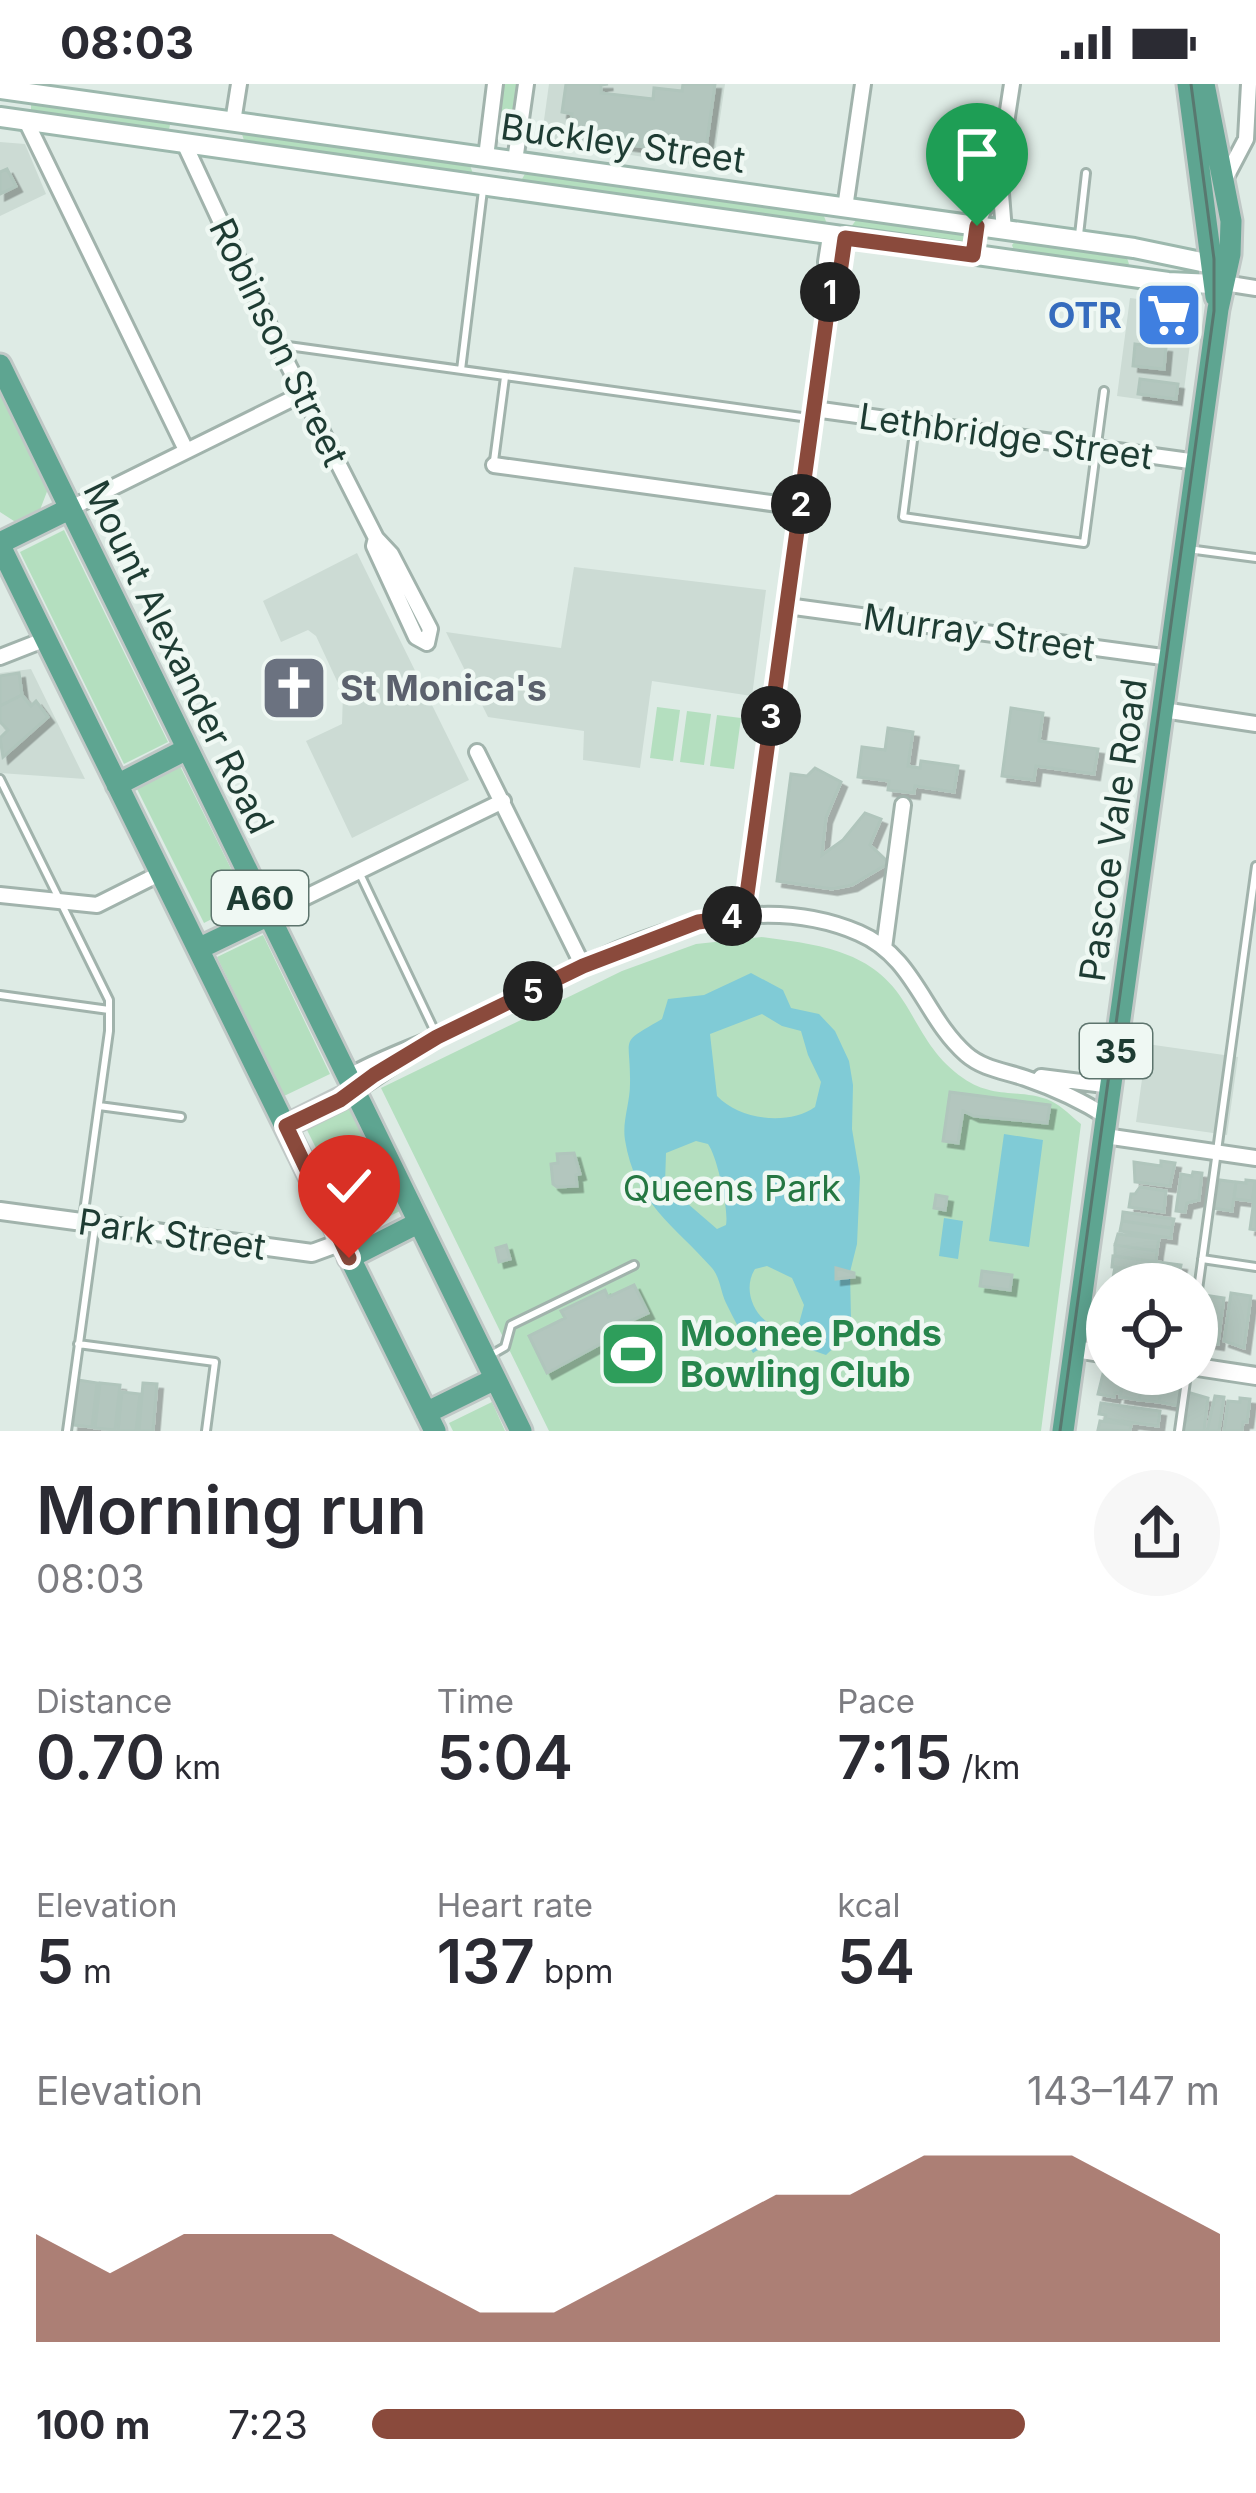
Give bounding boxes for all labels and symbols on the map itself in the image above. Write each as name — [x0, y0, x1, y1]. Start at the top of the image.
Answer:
pin — [926, 103, 1028, 226]
street label: Buckley Street — [498, 104, 748, 182]
street label: Robinson Street — [200, 211, 358, 473]
pin: 1 — [800, 262, 860, 322]
supermarket icon: OTR — [1134, 280, 1204, 350]
place label: OTR — [1048, 293, 1122, 337]
street label: Lethbridge Street — [856, 394, 1156, 478]
street label: Mount Alexander Road — [74, 473, 284, 841]
pin: 2 — [771, 474, 831, 534]
street label: Murray Street — [861, 594, 1098, 670]
church icon: St Monica's — [259, 653, 329, 723]
place label: St Monica's — [340, 666, 547, 710]
street label: Pascoe Vale Road — [1070, 676, 1156, 984]
pin: 3 — [741, 686, 801, 746]
road number: A60 — [212, 871, 308, 925]
pin: 4 — [702, 886, 762, 946]
pin: 5 — [503, 961, 563, 1021]
road number: 35 — [1080, 1024, 1152, 1078]
pin — [298, 1135, 400, 1258]
park label: Queens Park — [623, 1166, 841, 1210]
street label: Park Street — [75, 1199, 269, 1269]
place label: Moonee Ponds Bowling Club — [680, 1311, 942, 1396]
sports icon: Moonee Ponds Bowling Club — [598, 1319, 668, 1389]

